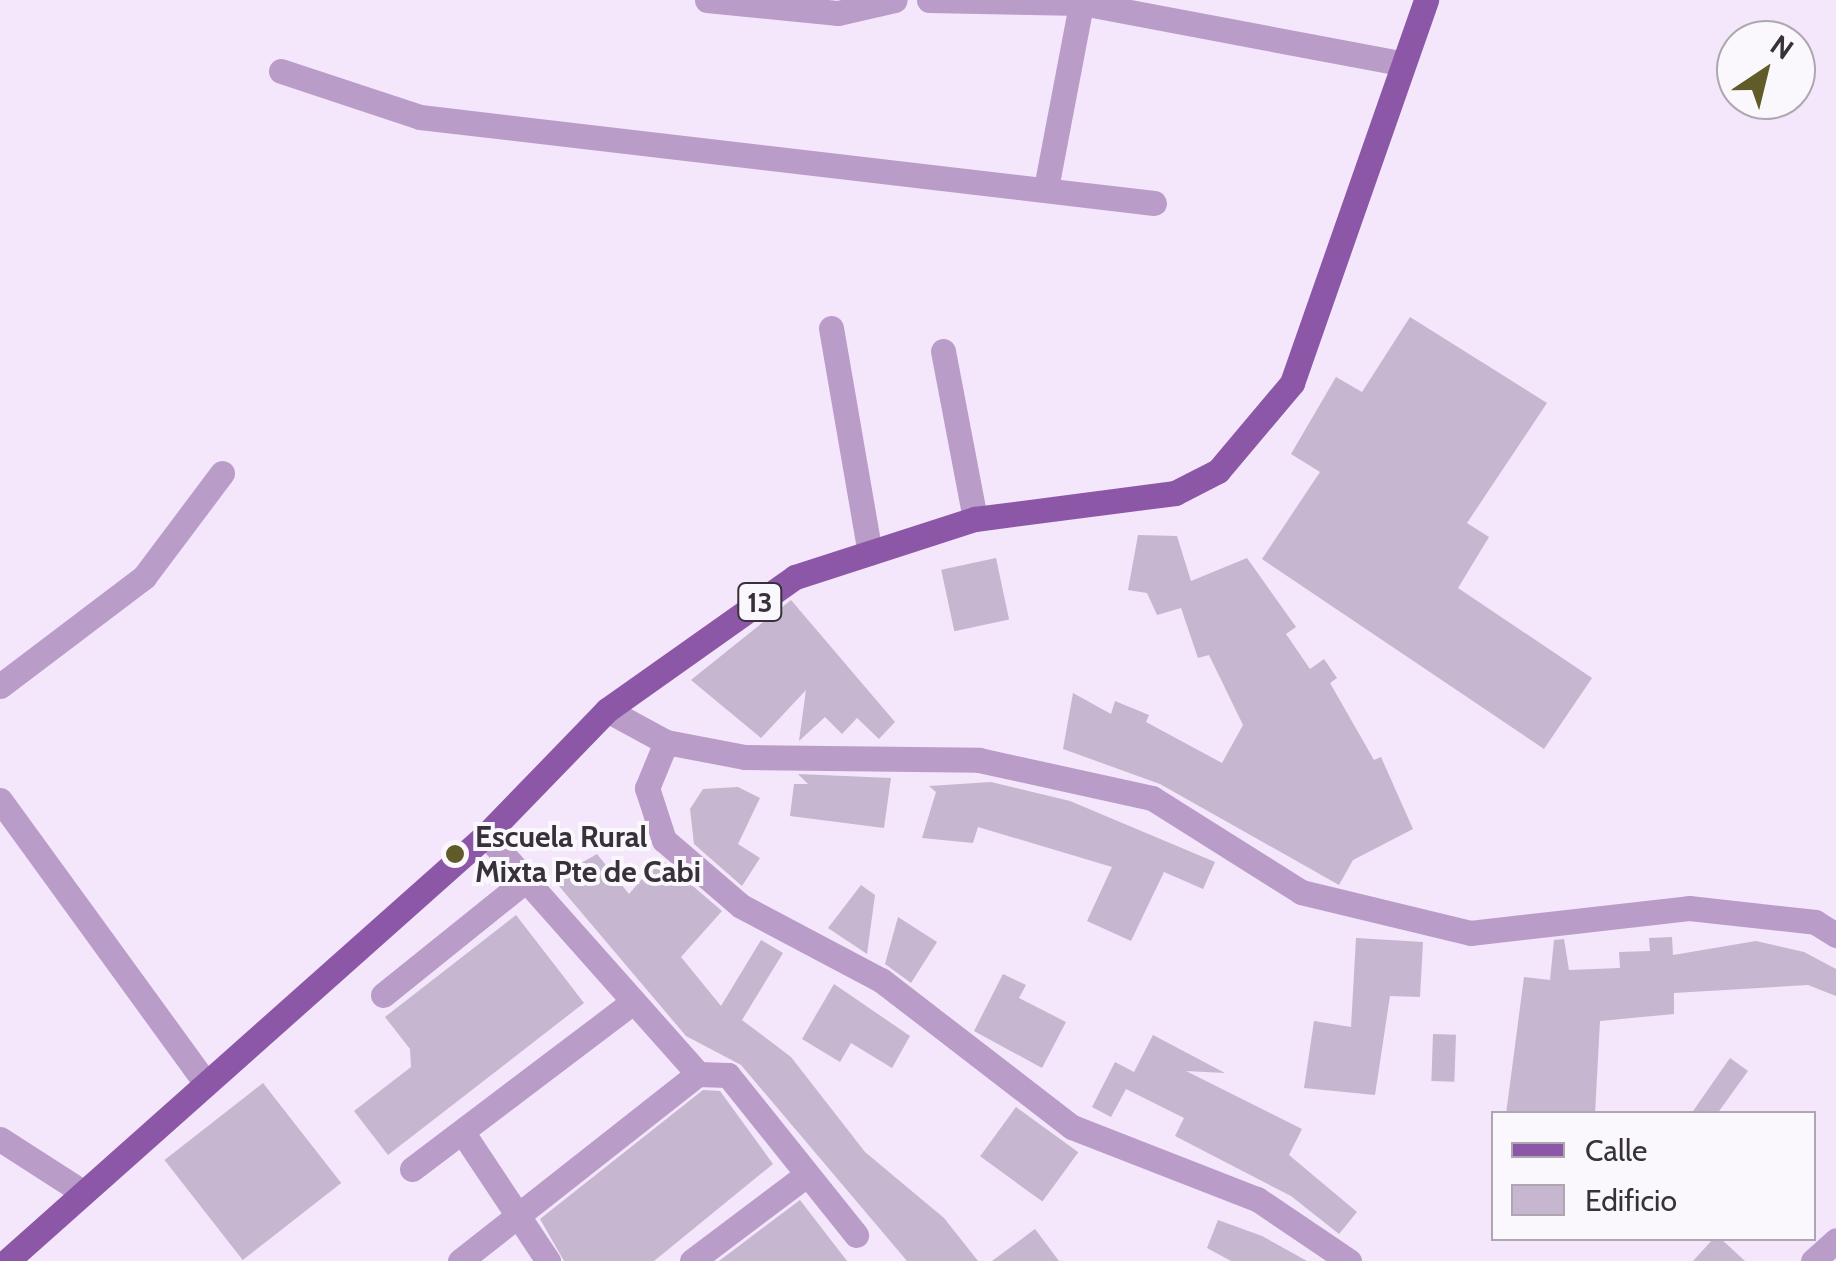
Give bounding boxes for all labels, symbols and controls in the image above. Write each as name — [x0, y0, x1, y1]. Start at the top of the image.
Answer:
north arrow — [1716, 20, 1816, 120]
text: N — [1764, 27, 1800, 67]
road number: 13 — [735, 579, 785, 625]
place label: Escuela Rural Mixta Pte de Cabi — [475, 819, 701, 890]
marker: Escuela Rural Mixta Pte de Cabi — [444, 843, 466, 865]
legend — [1491, 1111, 1816, 1241]
text: Calle — [1585, 1132, 1647, 1169]
text: Edificio — [1585, 1182, 1677, 1219]

